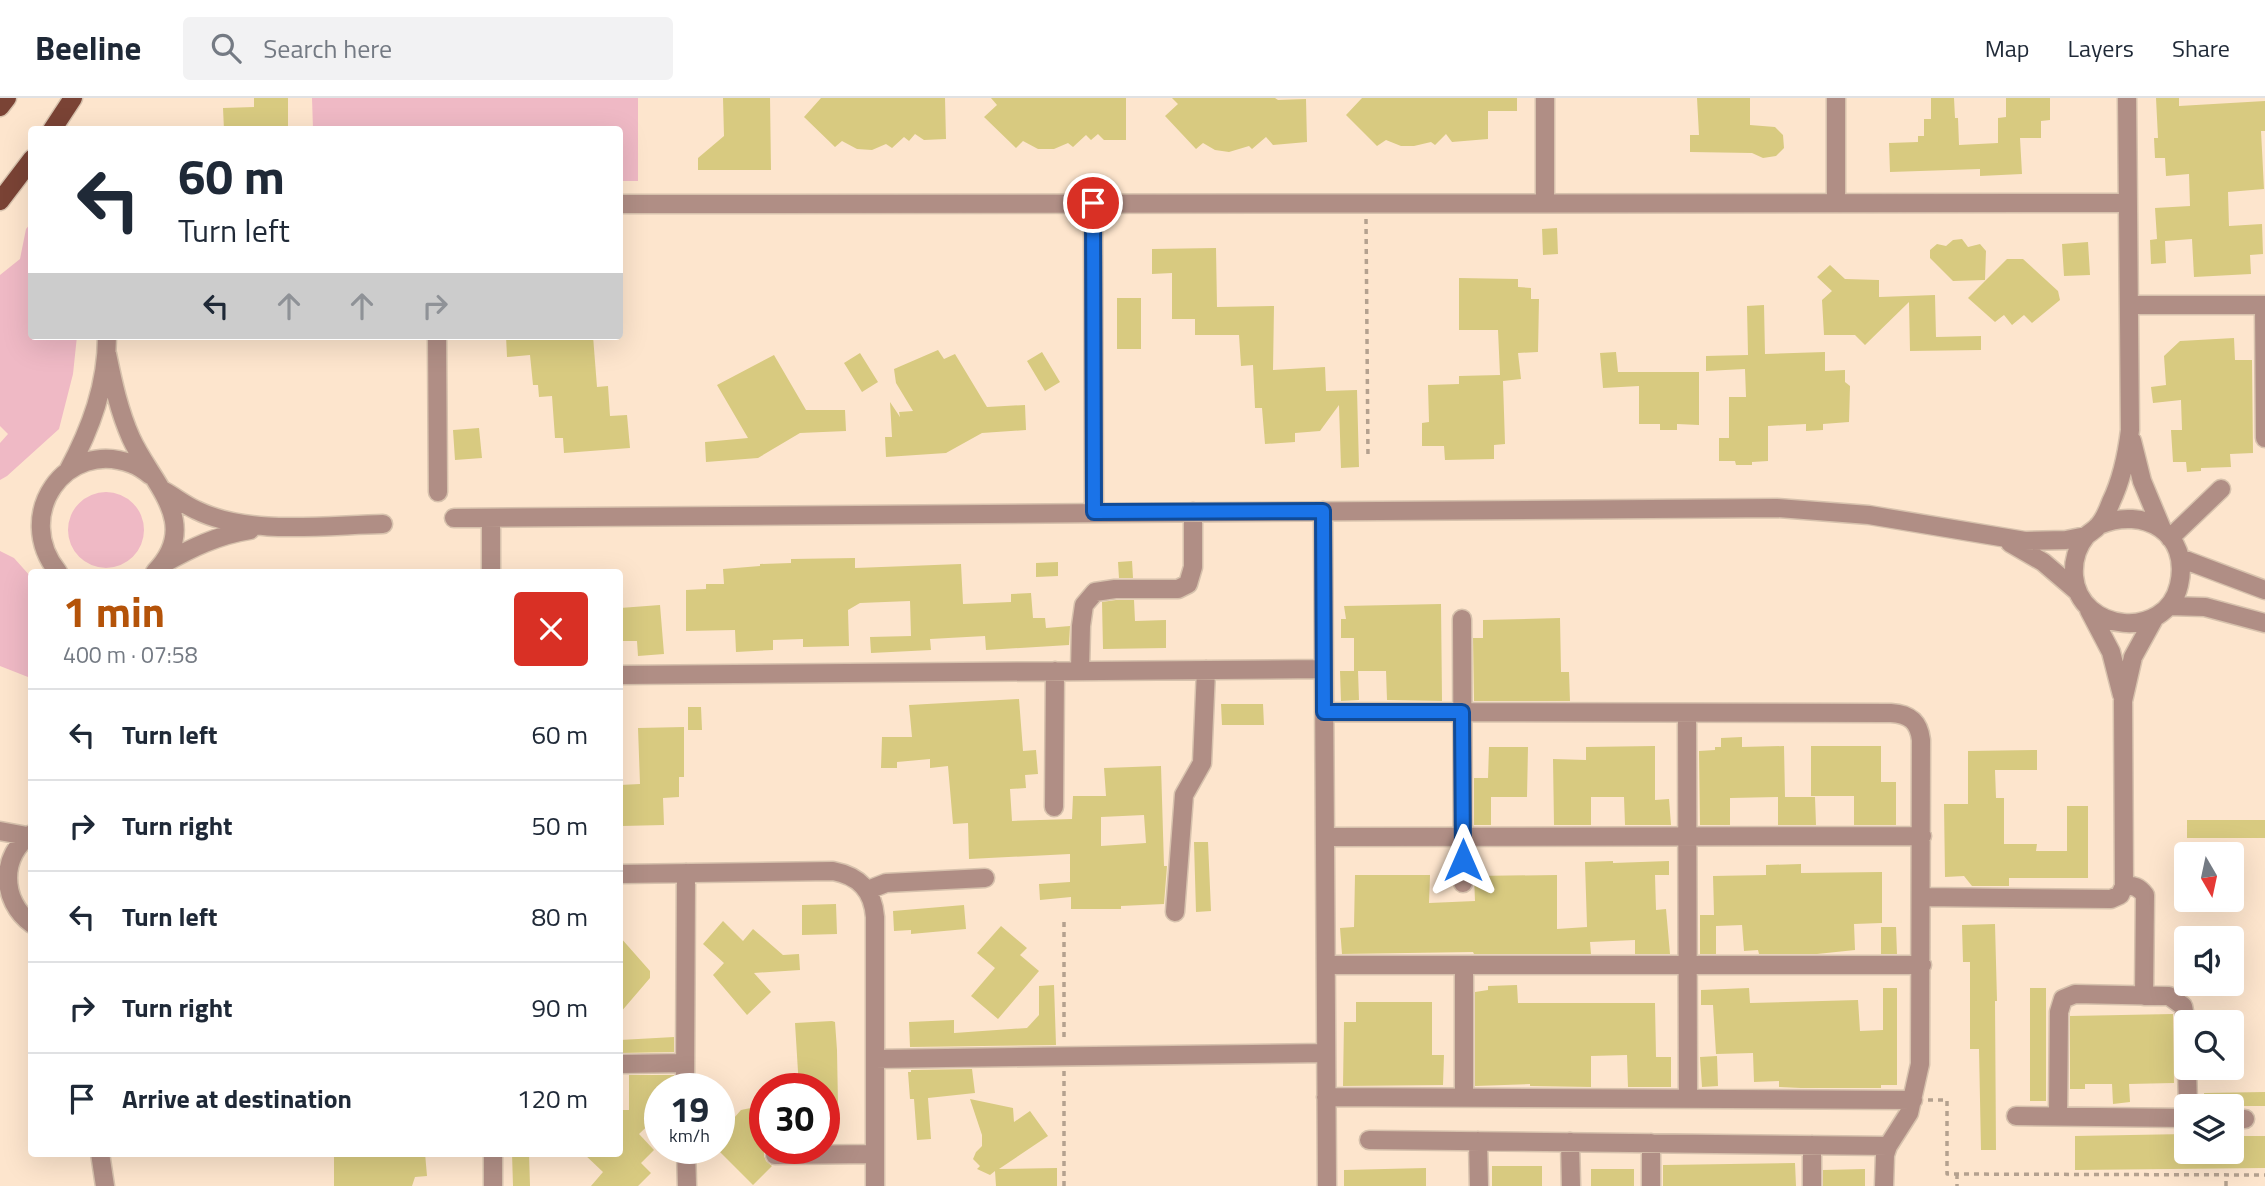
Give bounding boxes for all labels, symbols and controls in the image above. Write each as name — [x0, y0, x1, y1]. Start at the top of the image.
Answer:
search box — [183, 17, 673, 80]
text: Beeline — [35, 23, 141, 73]
icon: search — [207, 29, 245, 67]
text: Search here — [263, 29, 392, 68]
text: Map — [1985, 30, 2030, 66]
text: Layers — [2068, 30, 2134, 66]
text: Share — [2172, 30, 2230, 66]
text: 60 m — [178, 138, 285, 213]
icon: left — [63, 154, 154, 245]
pin — [1063, 173, 1123, 233]
icon: arrive — [1074, 184, 1112, 222]
text: Turn left — [178, 206, 290, 254]
icon: left — [197, 287, 235, 325]
icon: ahead — [270, 287, 308, 325]
icon: ahead — [343, 287, 381, 325]
icon: right — [416, 287, 454, 325]
text: 1 min — [63, 579, 165, 643]
button: close — [514, 592, 588, 666]
text: 400 m · 07:58 — [63, 637, 198, 672]
text: Turn left — [122, 715, 217, 754]
text: 60 m — [531, 715, 588, 754]
icon: left — [63, 716, 101, 754]
text: Turn right — [122, 806, 233, 845]
text: 50 m — [531, 806, 588, 845]
icon: right — [63, 807, 101, 845]
position arrow — [1426, 823, 1500, 897]
north arrow — [2174, 842, 2244, 912]
map controls — [2174, 842, 2244, 1164]
text: Turn left — [122, 897, 217, 936]
text: 80 m — [531, 897, 588, 936]
icon: left — [63, 898, 101, 936]
button: sound — [2174, 926, 2244, 996]
text: Turn right — [122, 988, 233, 1027]
text: 90 m — [531, 988, 588, 1027]
icon: right — [63, 989, 101, 1027]
button: search — [2174, 1010, 2244, 1080]
speed limit sign: 30 — [749, 1073, 840, 1164]
text: Arrive at destination — [122, 1079, 352, 1118]
text: 120 m — [517, 1079, 588, 1118]
icon: arrive — [63, 1080, 101, 1118]
text: 19 — [670, 1082, 709, 1136]
button: layers — [2174, 1094, 2244, 1164]
text: km/h — [669, 1122, 710, 1149]

